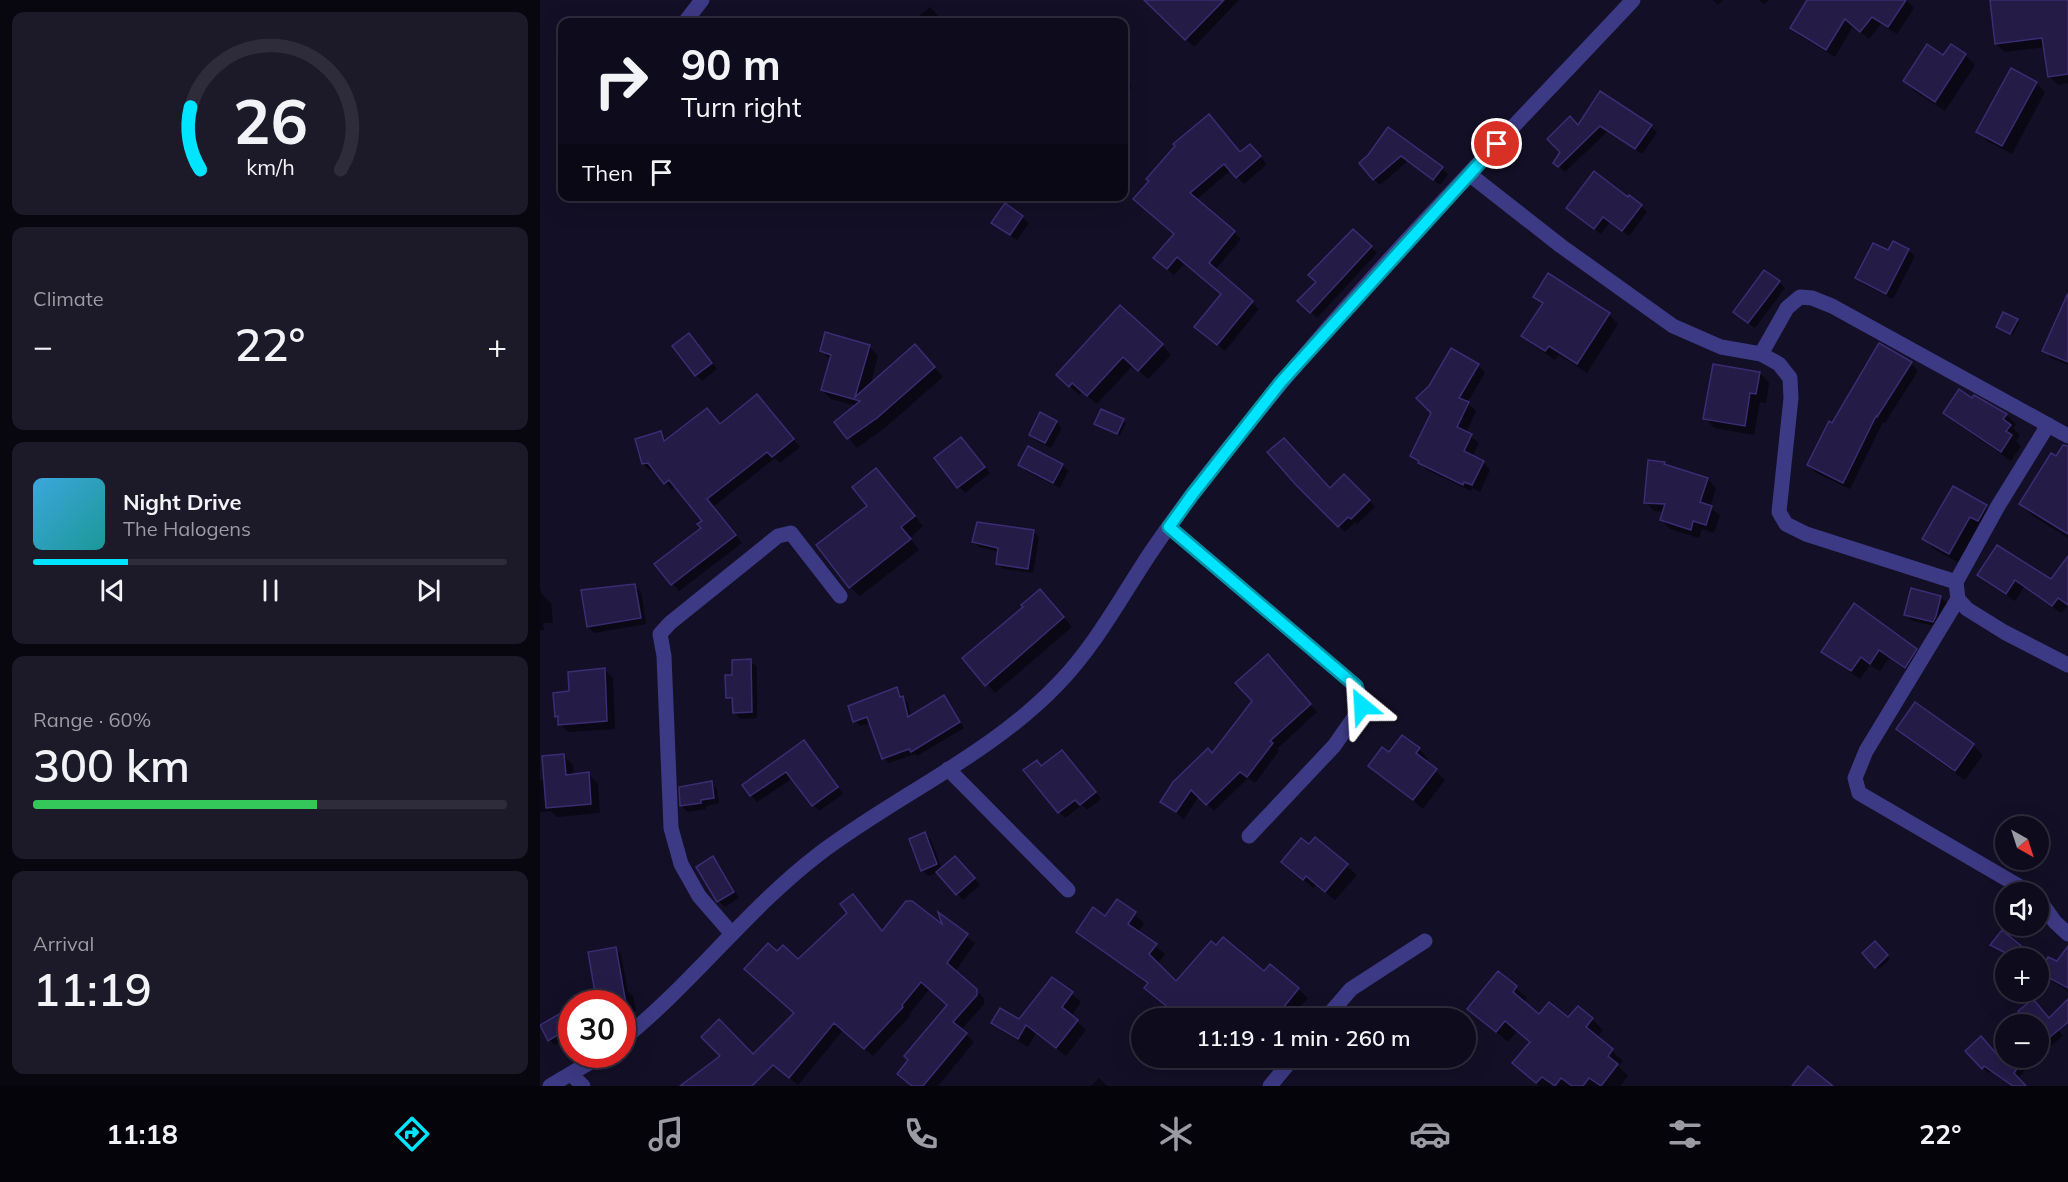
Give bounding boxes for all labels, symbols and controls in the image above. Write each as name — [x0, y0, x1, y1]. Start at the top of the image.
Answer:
text: 90 m — [681, 38, 781, 91]
icon: right — [582, 42, 660, 120]
text: 26 — [233, 82, 307, 161]
text: Turn right — [681, 90, 801, 124]
pin — [1471, 118, 1522, 169]
icon: arrive — [1480, 127, 1513, 160]
text: km/h — [246, 154, 294, 181]
icon: arrive — [645, 156, 678, 189]
text: Then — [582, 159, 633, 187]
text: Climate — [33, 286, 104, 311]
text: 22° — [235, 316, 305, 372]
text: − — [33, 325, 53, 366]
text: + — [487, 325, 507, 366]
text: Night Drive — [123, 488, 242, 516]
text: The Halogens — [123, 516, 251, 541]
icon: previous — [96, 574, 129, 607]
icon: pause — [254, 574, 287, 607]
icon: next — [412, 574, 445, 607]
position arrow — [1330, 674, 1394, 738]
text: Range · 60% — [33, 707, 151, 732]
text: 300 km — [33, 737, 190, 793]
north arrow — [1995, 816, 2049, 870]
map controls — [1995, 816, 2049, 1068]
button: sound — [1995, 882, 2049, 936]
text: Arrival — [33, 931, 94, 956]
button: + — [1995, 948, 2049, 1002]
text: 11:19 — [33, 961, 152, 1017]
speed limit sign: 30 — [558, 990, 636, 1068]
button: − — [1995, 1014, 2049, 1068]
text: 11:19 · 1 min · 260 m — [1196, 1024, 1411, 1052]
icon: directions — [391, 1113, 433, 1155]
icon: music — [645, 1113, 687, 1155]
icon: phone — [900, 1113, 942, 1155]
icon: climate — [1155, 1113, 1197, 1155]
icon: car — [1409, 1113, 1451, 1155]
icon: filters — [1664, 1113, 1706, 1155]
text: 11:18 — [106, 1117, 178, 1151]
text: 22° — [1919, 1117, 1962, 1151]

